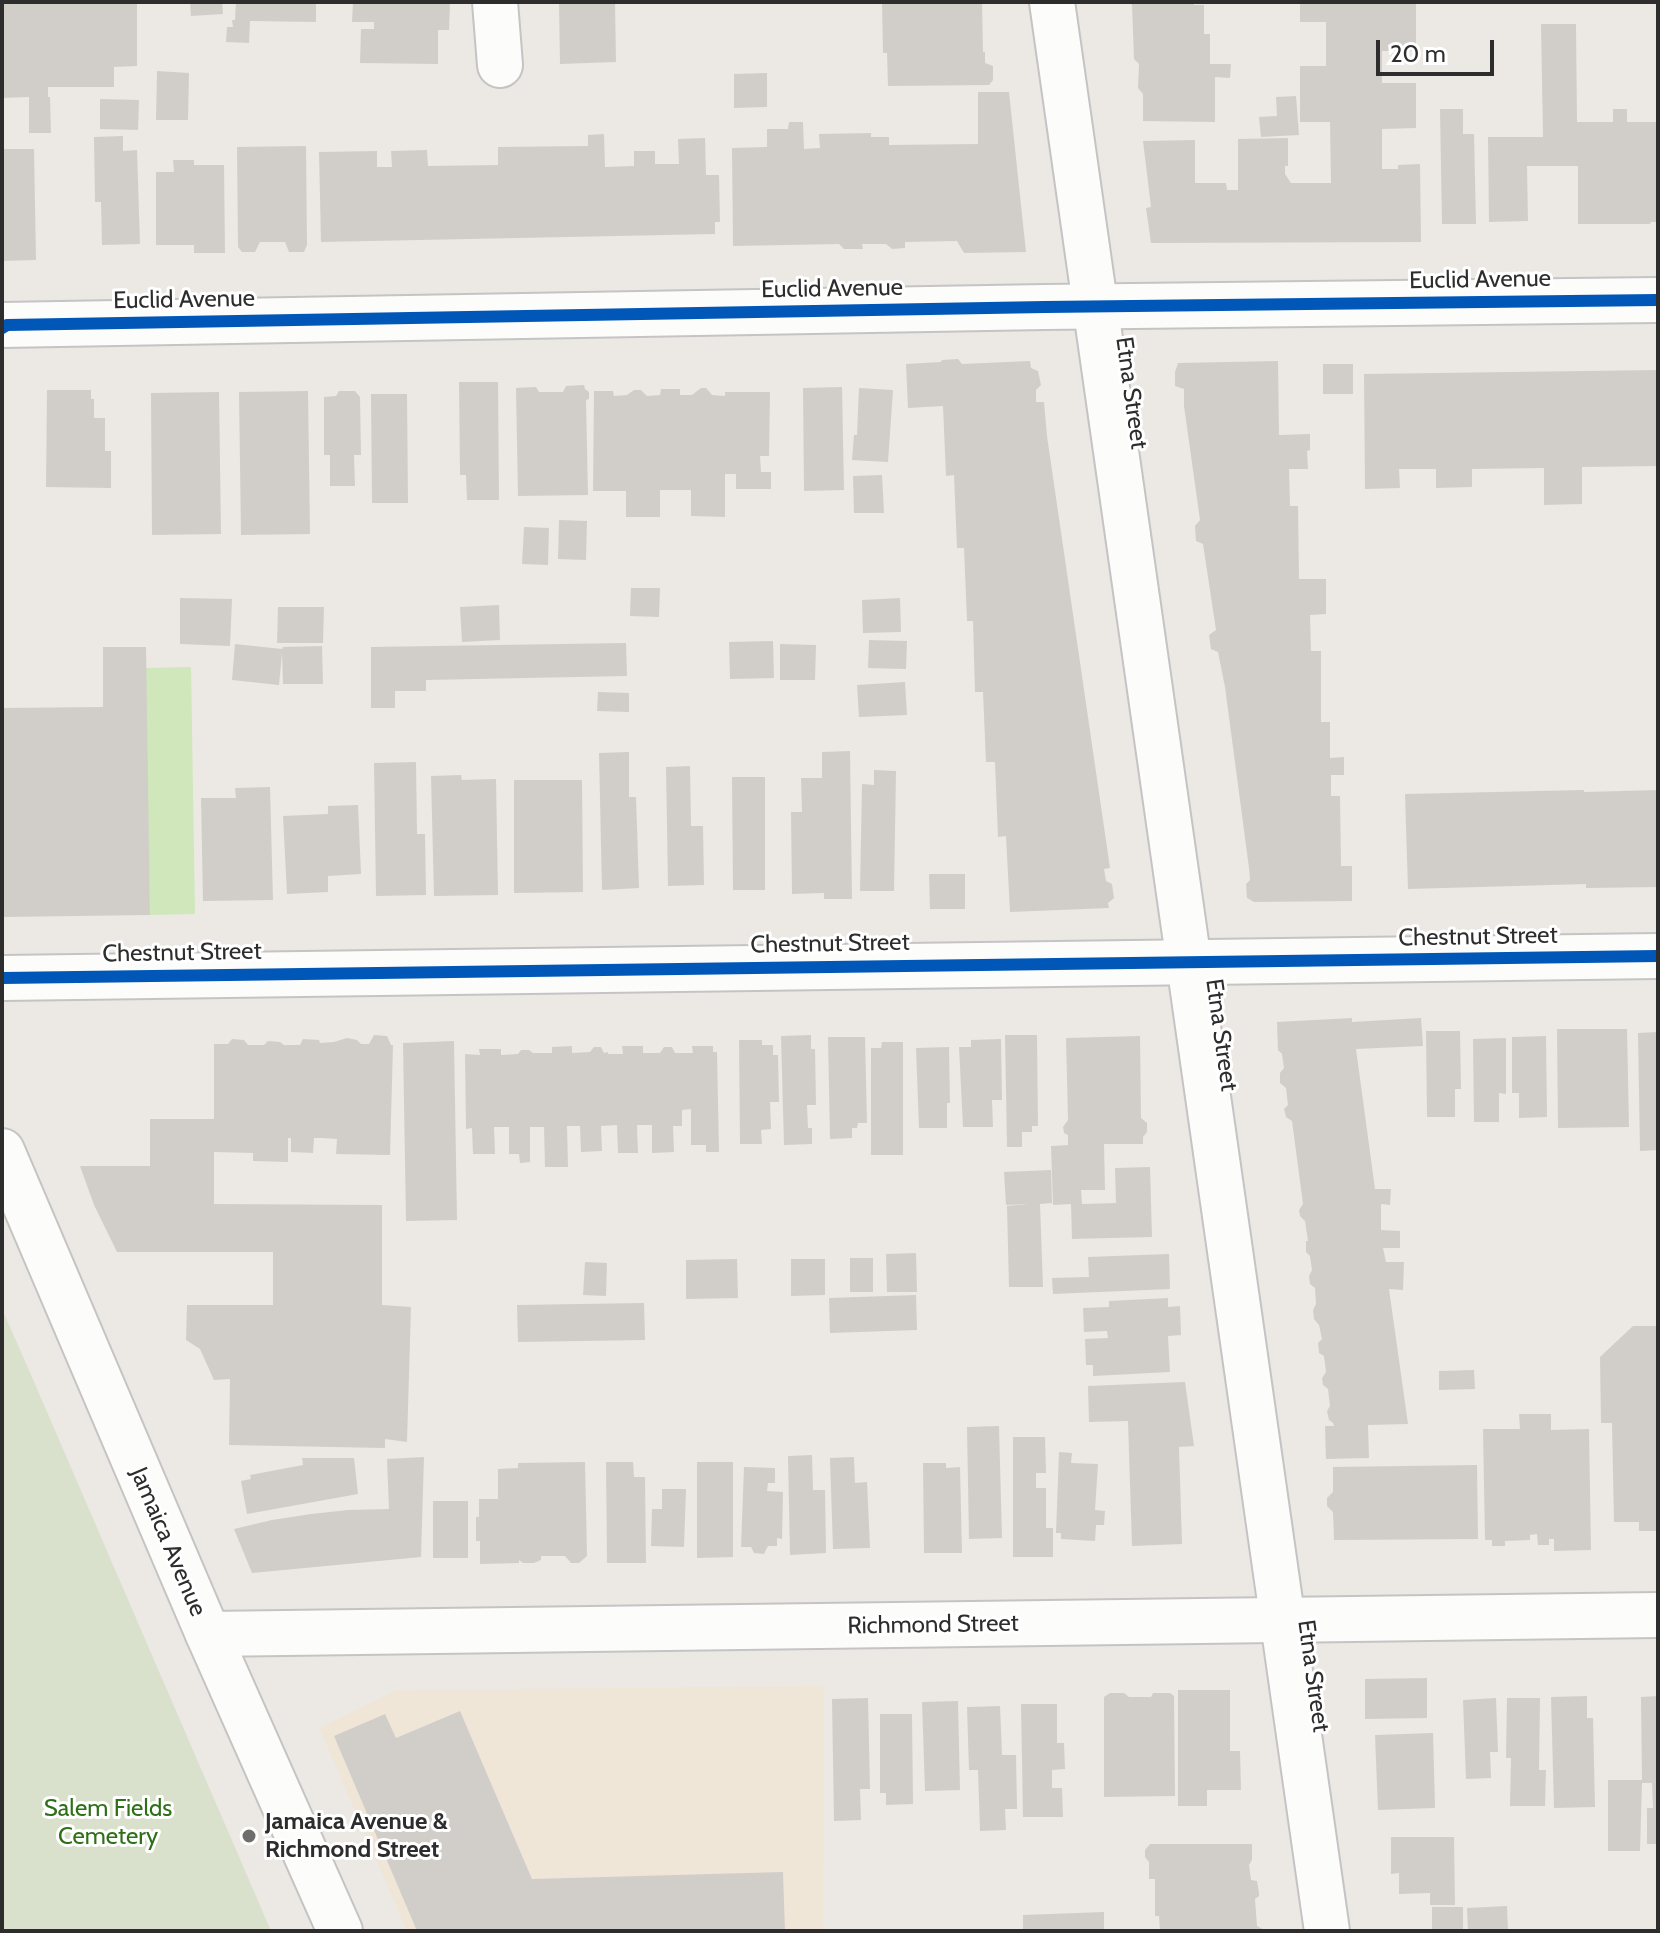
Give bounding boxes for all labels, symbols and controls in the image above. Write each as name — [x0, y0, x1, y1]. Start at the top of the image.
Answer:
scale bar — [1380, 24, 1498, 74]
text: 20 m — [1390, 39, 1446, 68]
street label: Euclid Avenue — [1409, 264, 1551, 296]
street label: Euclid Avenue — [761, 273, 903, 305]
street label: Euclid Avenue — [113, 284, 255, 316]
street label: Etna Street — [1109, 335, 1153, 451]
street label: Chestnut Street — [1398, 921, 1558, 953]
street label: Chestnut Street — [750, 928, 910, 960]
street label: Chestnut Street — [102, 937, 262, 969]
street label: Etna Street — [1199, 977, 1243, 1093]
street label: Jamaica Avenue — [124, 1463, 212, 1621]
street label: Richmond Street — [847, 1609, 1019, 1641]
street label: Etna Street — [1291, 1618, 1335, 1734]
park label: Salem Fields Cemetery — [44, 1795, 172, 1851]
place label: Jamaica Avenue & Richmond Street — [265, 1808, 448, 1864]
marker: Jamaica Avenue & Richmond Street — [240, 1827, 258, 1845]

